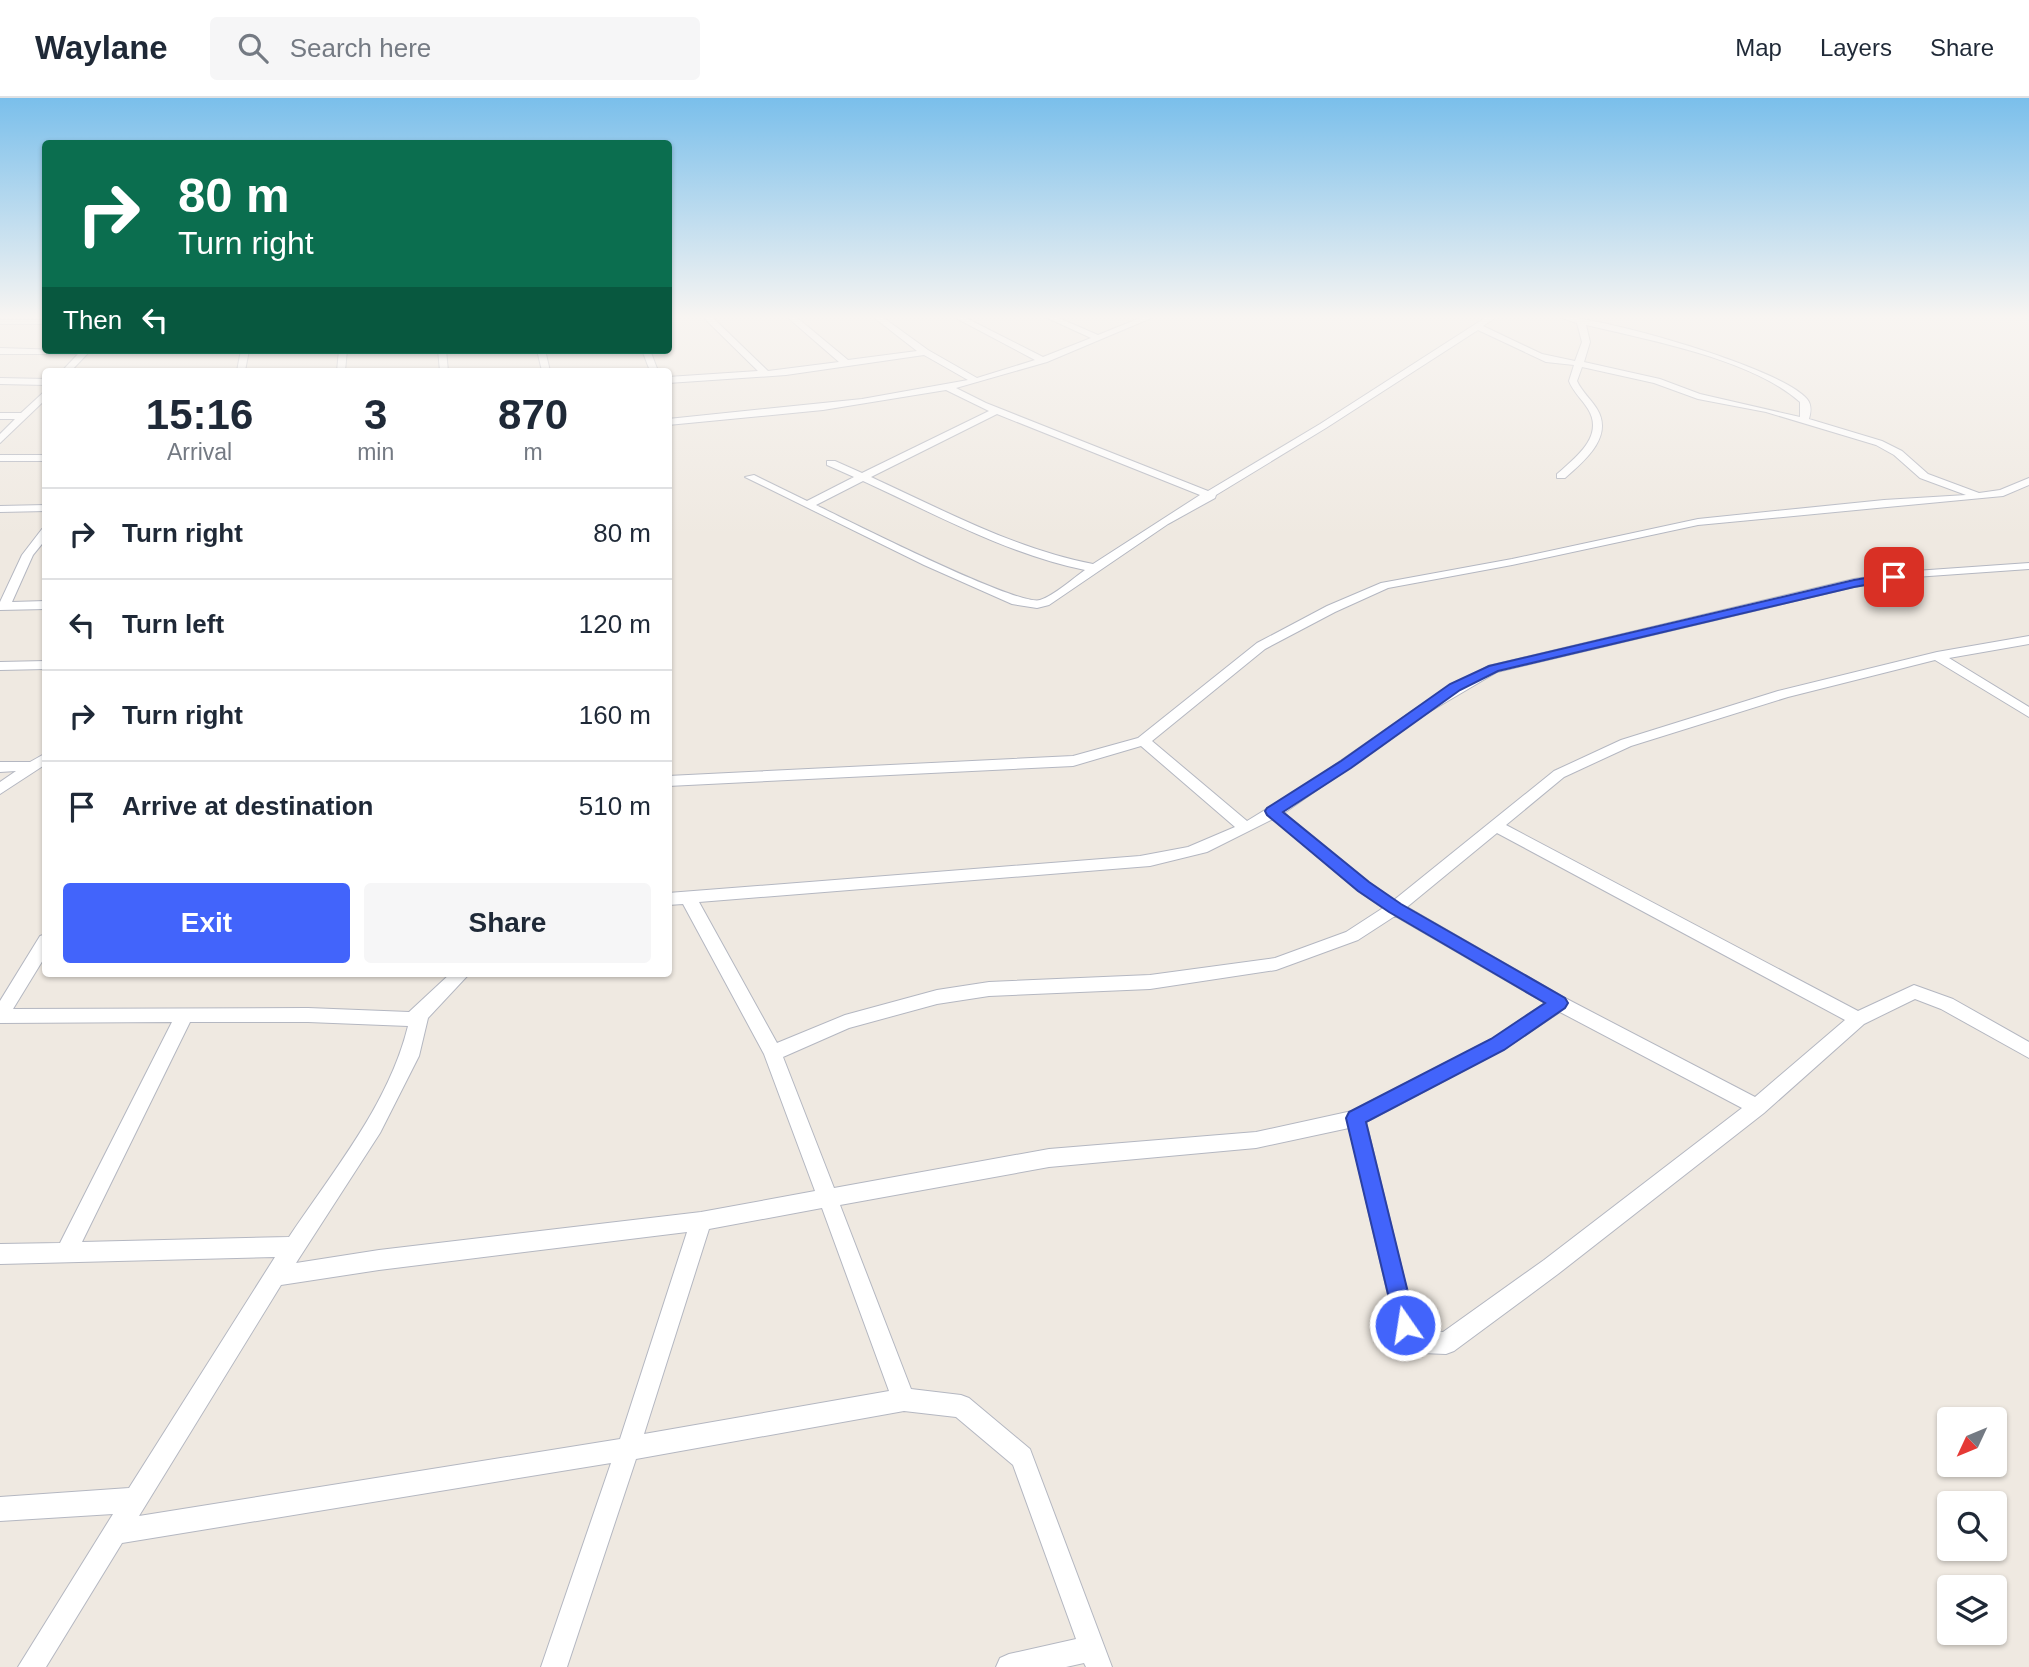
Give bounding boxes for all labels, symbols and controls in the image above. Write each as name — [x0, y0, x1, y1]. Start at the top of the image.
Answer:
search box — [210, 17, 700, 80]
text: Waylane — [35, 29, 168, 66]
icon: search — [234, 29, 272, 67]
text: Search here — [290, 33, 431, 63]
text: Map — [1735, 34, 1782, 61]
text: Layers — [1820, 34, 1892, 61]
text: Share — [1930, 34, 1994, 61]
icon: right — [63, 168, 154, 259]
text: 80 m — [178, 168, 290, 222]
text: Turn right — [178, 225, 314, 261]
icon: left — [136, 301, 174, 339]
text: Then — [63, 305, 122, 335]
text: 15:16 — [146, 391, 253, 438]
text: 3 — [364, 391, 387, 438]
text: 870 — [498, 391, 568, 438]
text: Arrival — [167, 439, 232, 465]
text: min — [357, 439, 394, 465]
text: m — [524, 439, 543, 465]
icon: right — [63, 515, 101, 553]
text: Turn right — [122, 518, 243, 548]
text: 80 m — [593, 518, 651, 548]
pin — [1864, 547, 1924, 607]
icon: arrive — [1875, 558, 1913, 596]
icon: left — [63, 606, 101, 644]
text: Turn left — [122, 609, 224, 639]
text: 120 m — [579, 609, 651, 639]
icon: right — [63, 697, 101, 735]
text: Turn right — [122, 700, 243, 730]
text: 160 m — [579, 700, 651, 730]
icon: arrive — [63, 788, 101, 826]
text: Arrive at destination — [122, 791, 373, 821]
text: 510 m — [579, 791, 651, 821]
button: Exit — [63, 883, 350, 963]
button: Share — [364, 883, 651, 963]
position arrow — [1368, 1288, 1442, 1362]
north arrow — [1937, 1407, 2007, 1477]
map controls — [1937, 1407, 2007, 1645]
button: search — [1937, 1491, 2007, 1561]
button: layers — [1937, 1575, 2007, 1645]

